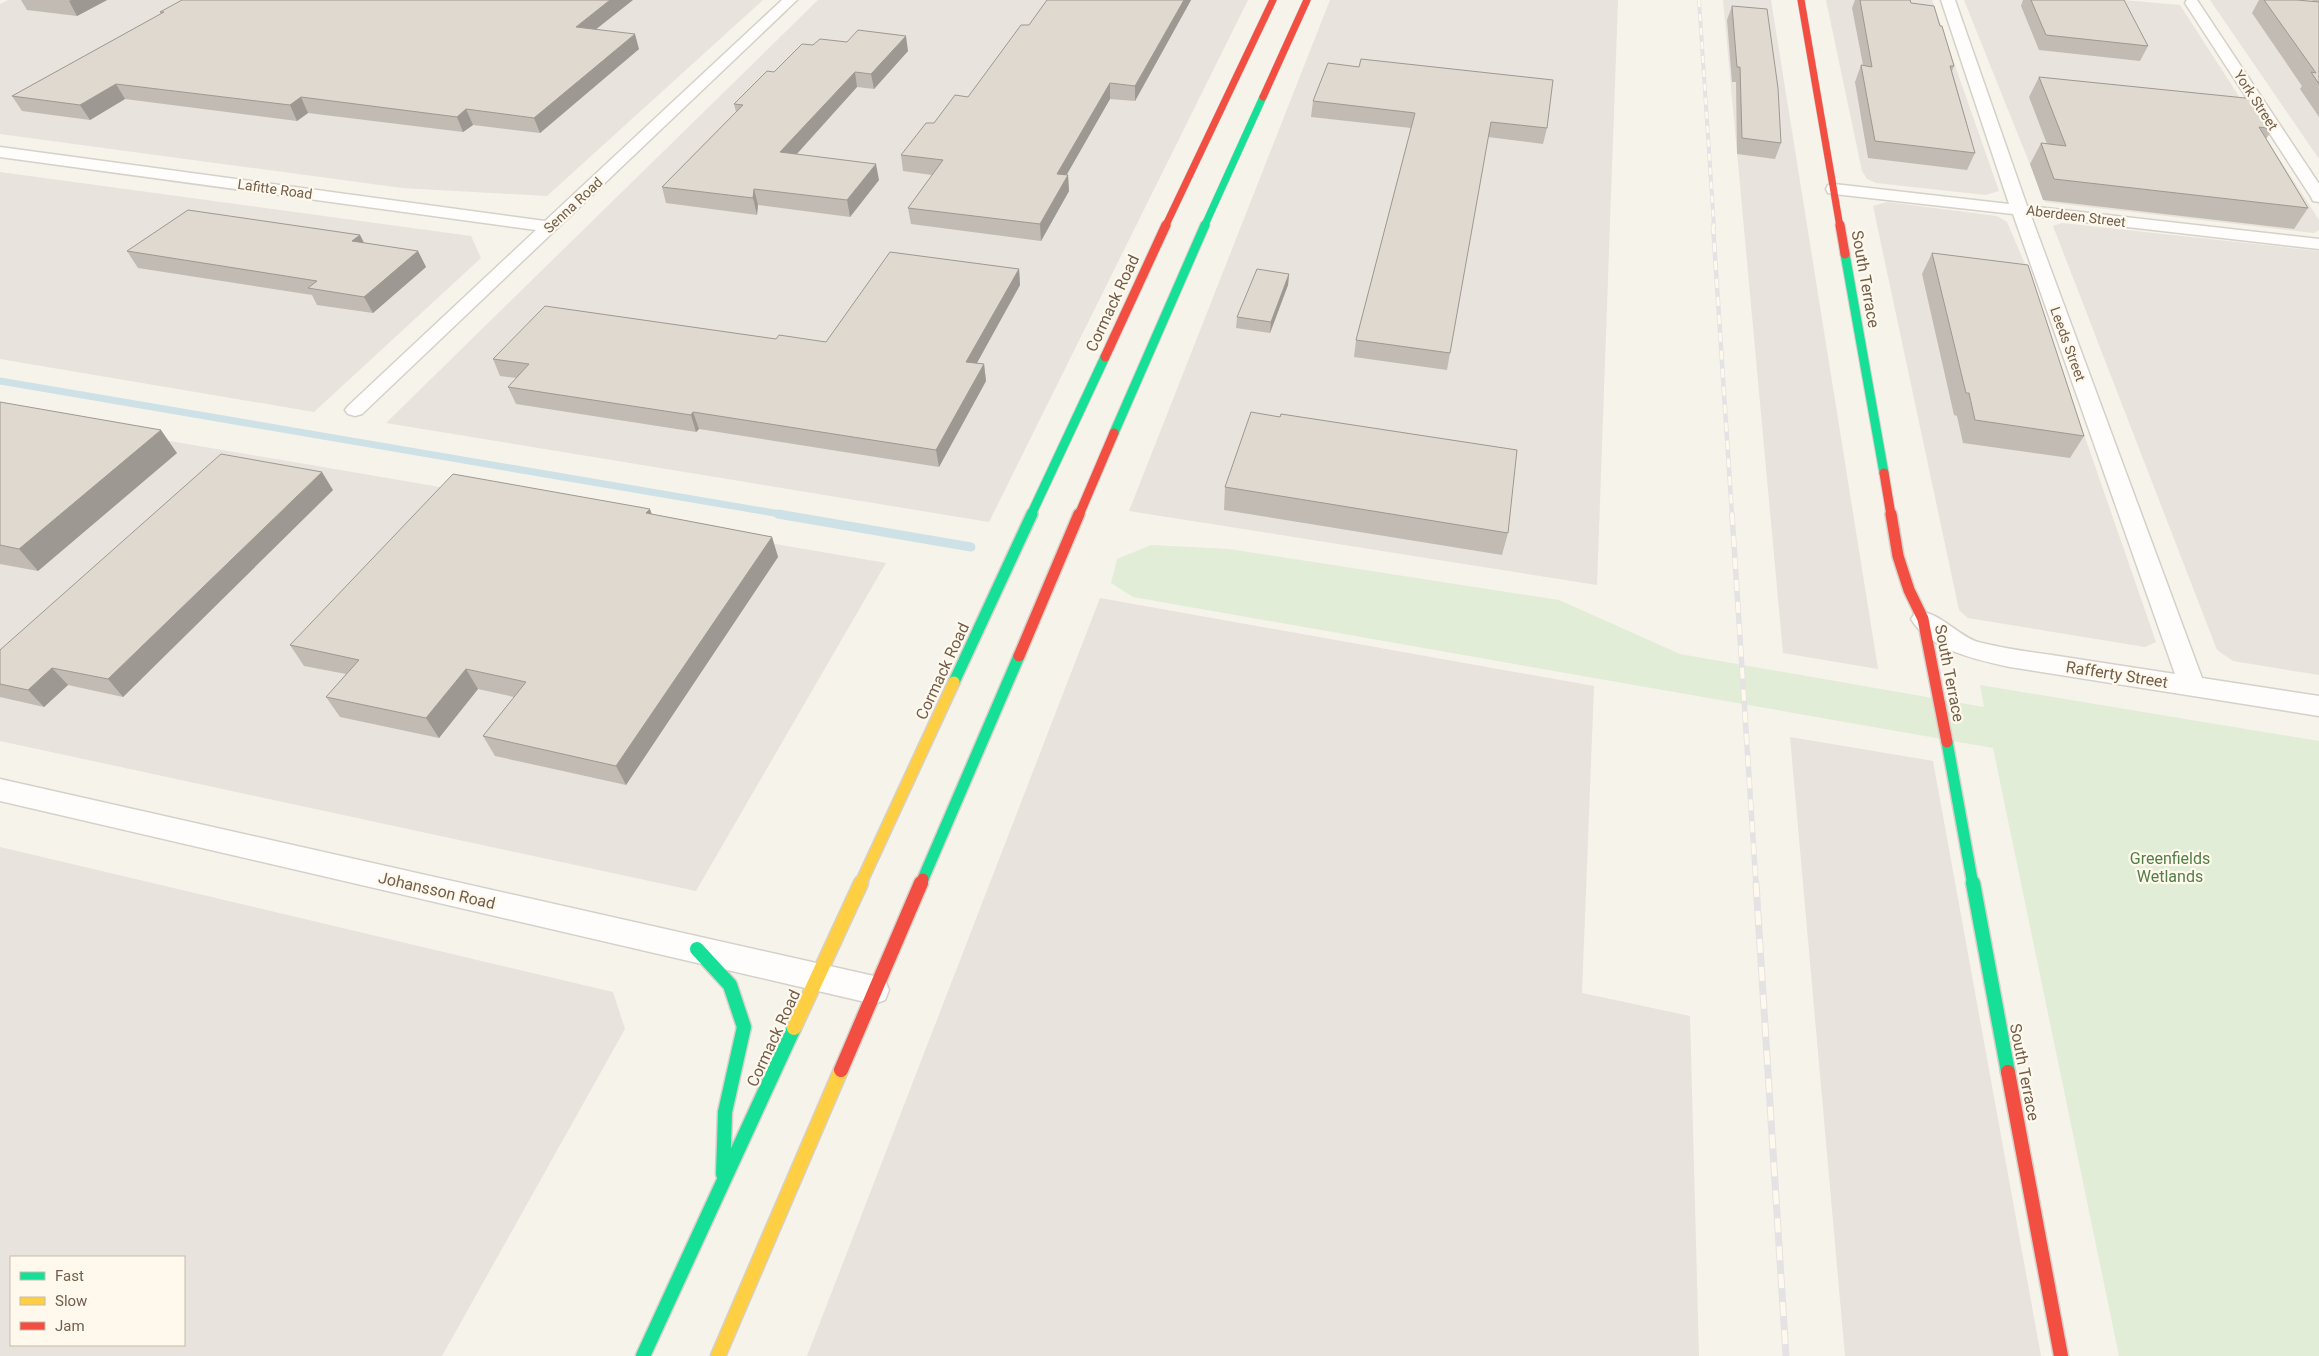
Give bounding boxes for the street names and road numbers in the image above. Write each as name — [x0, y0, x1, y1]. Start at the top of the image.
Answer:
street label: York Street — [2231, 67, 2282, 133]
street label: Senna Road — [540, 174, 606, 236]
street label: Lafitte Road — [237, 176, 313, 202]
street label: Aberdeen Street — [2025, 202, 2127, 230]
street label: South Terrace — [1848, 229, 1883, 329]
street label: Cormack Road — [1082, 252, 1143, 355]
street label: Leeds Street — [2047, 305, 2089, 384]
street label: Cormack Road — [912, 620, 973, 723]
street label: South Terrace — [1931, 623, 1968, 723]
street label: Rafferty Street — [2065, 657, 2169, 692]
street label: Johansson Road — [377, 868, 497, 913]
street label: Cormack Road — [743, 987, 804, 1090]
street label: South Terrace — [2006, 1022, 2043, 1122]

